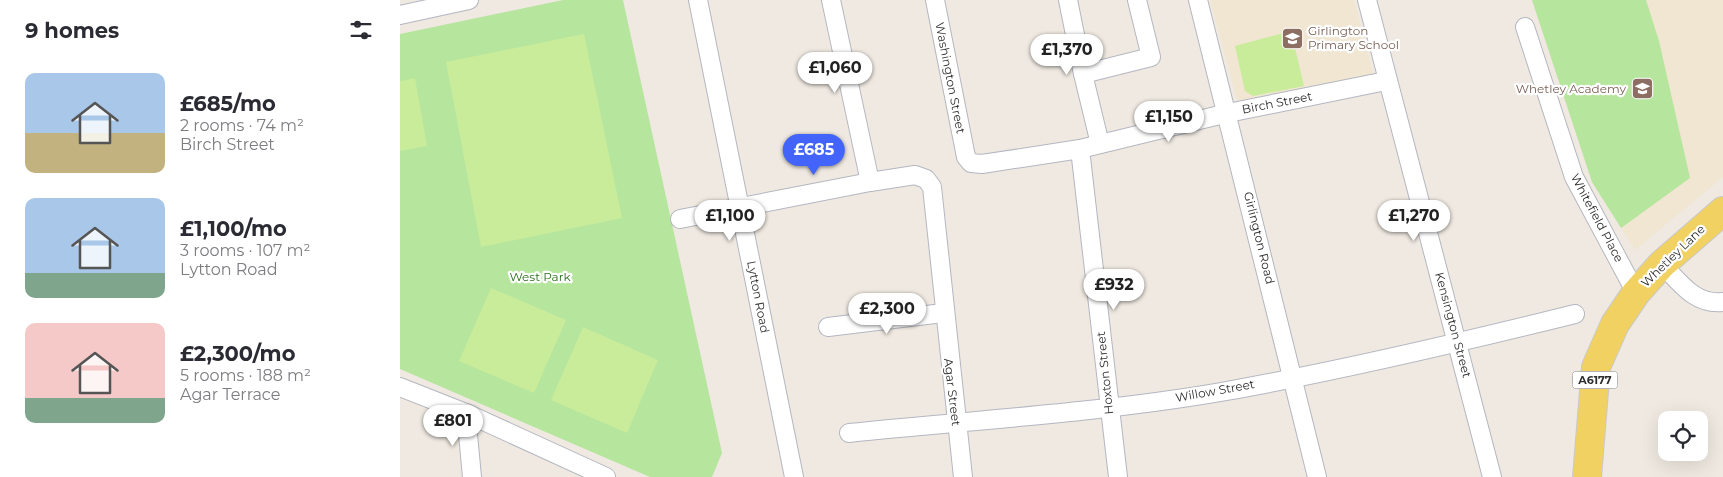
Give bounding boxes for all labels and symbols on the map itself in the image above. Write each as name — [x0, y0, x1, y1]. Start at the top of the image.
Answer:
street label: Washington Street — [932, 21, 969, 135]
place label: Girlington Primary School — [1308, 23, 1399, 52]
school or university icon: Girlington Primary School — [1280, 26, 1304, 50]
pin: £1,370 — [1026, 34, 1108, 76]
pin: £1,060 — [794, 52, 876, 94]
school or university icon: Whetley Academy — [1630, 77, 1654, 101]
place label: Whetley Academy — [1516, 81, 1626, 96]
street label: Birch Street — [1241, 88, 1313, 117]
pin: £1,150 — [1128, 100, 1210, 143]
pin: £685 — [784, 134, 844, 176]
street label: Whitefield Place — [1568, 171, 1627, 265]
street label: Girlington Road — [1241, 190, 1278, 286]
pin: £1,100 — [689, 200, 771, 242]
pin: £1,270 — [1373, 200, 1455, 242]
street label: Whetley Lane — [1638, 221, 1708, 290]
street label: Lytton Road — [744, 260, 773, 334]
pin: £932 — [1084, 268, 1144, 311]
park label: West Park — [509, 269, 571, 284]
street label: Kensington Street — [1432, 270, 1475, 379]
pin: £2,300 — [846, 292, 928, 335]
street label: Hoxton Street — [1093, 331, 1116, 415]
street label: Agar Street — [941, 357, 964, 427]
road number: A6177 — [1572, 372, 1618, 388]
street label: Willow Street — [1174, 376, 1256, 405]
pin: £801 — [423, 404, 483, 447]

